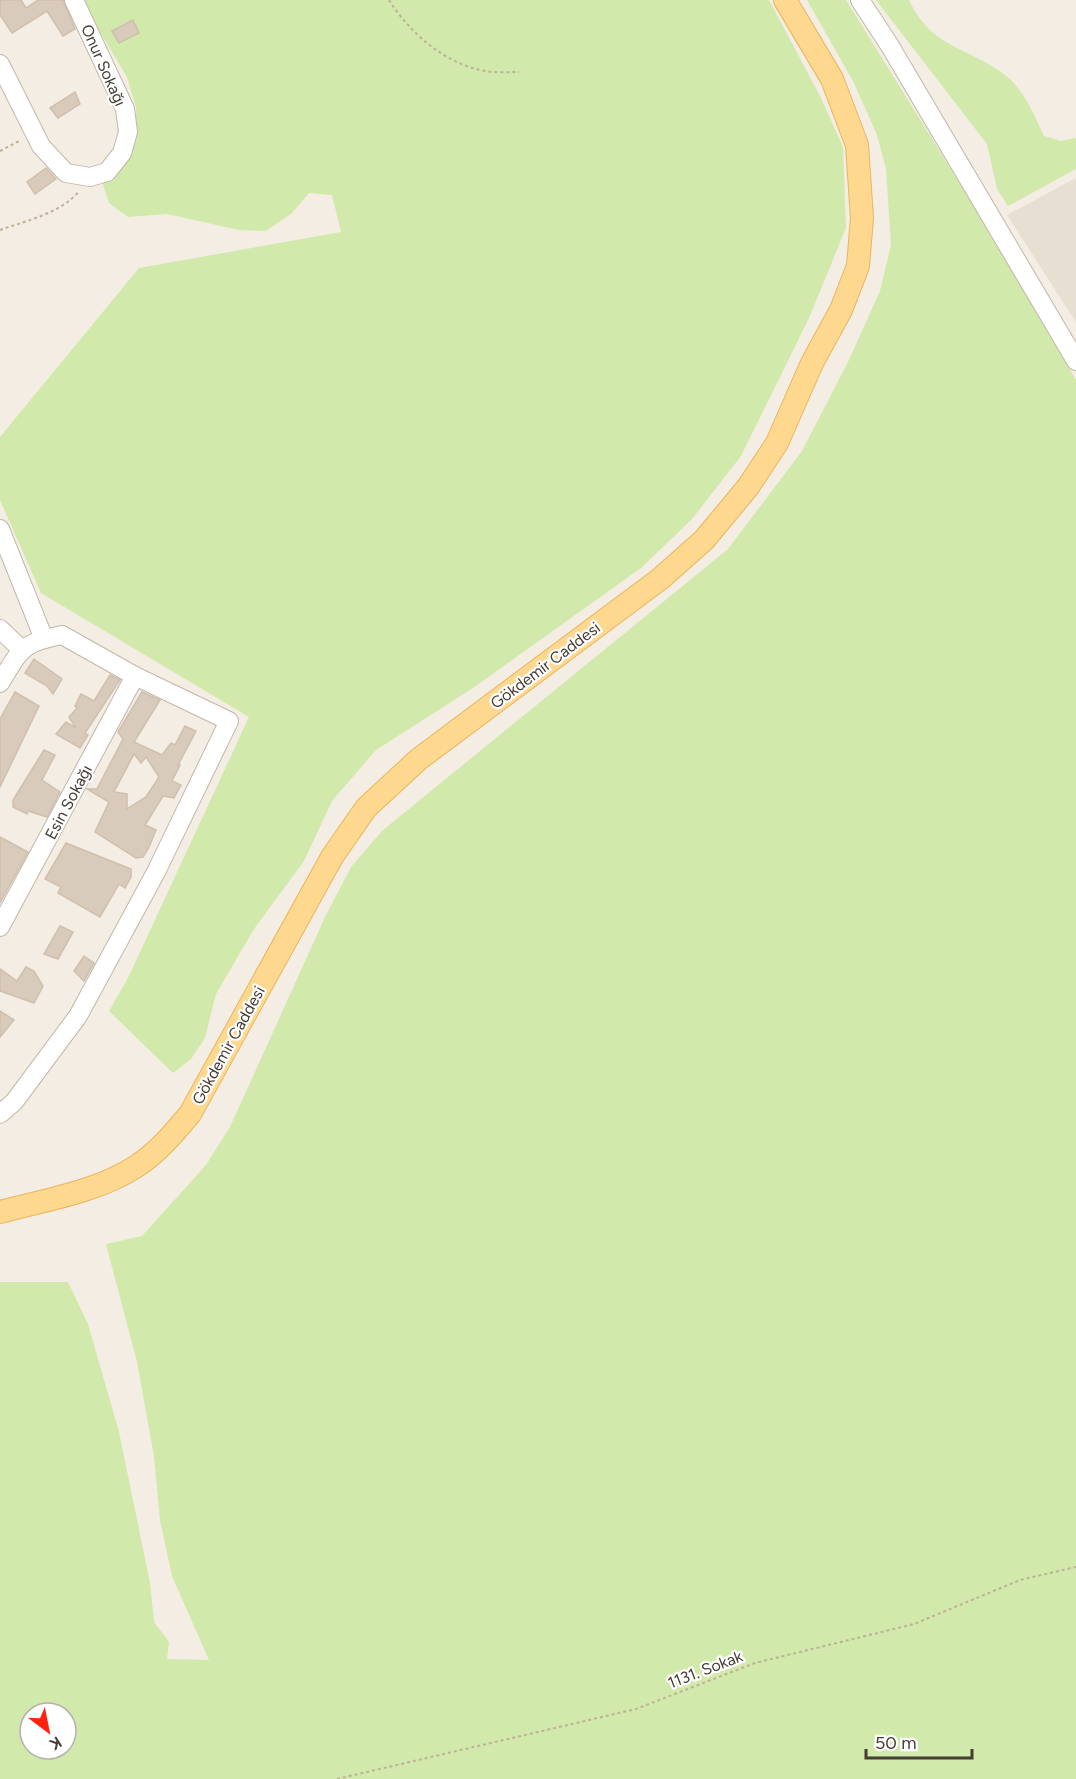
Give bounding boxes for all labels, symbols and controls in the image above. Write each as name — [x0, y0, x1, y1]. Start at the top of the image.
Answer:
street label: Onur Sokağı — [77, 21, 130, 109]
street label: Gökdemir Caddesi — [487, 618, 604, 713]
street label: Esin Sokağı — [41, 762, 96, 843]
street label: Gökdemir Caddesi — [188, 983, 269, 1108]
street label: 1131. Sokak — [665, 1646, 745, 1692]
north arrow — [18, 1701, 78, 1761]
scale bar — [866, 1722, 972, 1760]
text: K — [46, 1732, 65, 1754]
text: 50 m — [875, 1732, 917, 1754]

